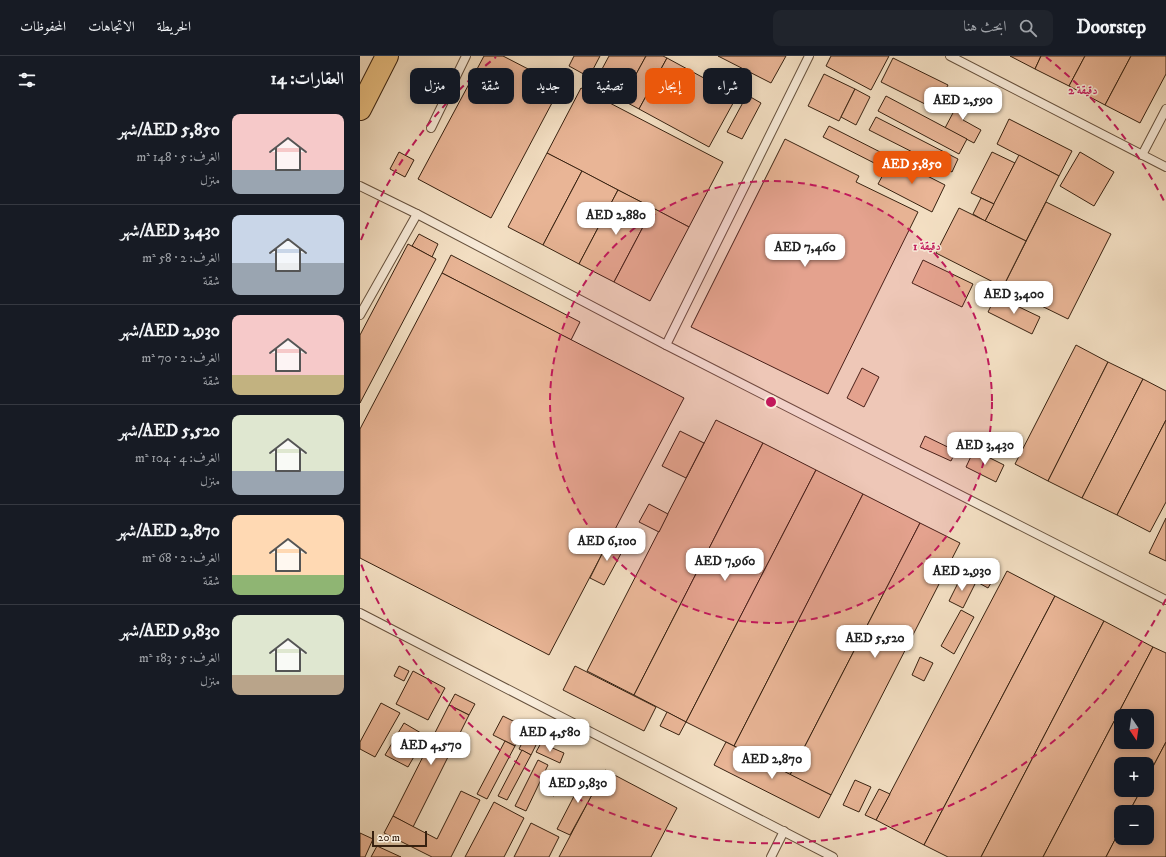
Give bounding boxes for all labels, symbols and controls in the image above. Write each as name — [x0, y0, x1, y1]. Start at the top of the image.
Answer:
search box — [773, 10, 1053, 46]
text: Doorstep — [1077, 16, 1146, 39]
text: ابحث هنا — [963, 17, 1007, 36]
icon: search — [1017, 17, 1039, 39]
text: المحفوظات — [20, 18, 66, 36]
text: الاتجاهات — [88, 18, 135, 36]
text: الخريطة — [157, 18, 191, 36]
text: العقارات: 14 — [270, 68, 344, 90]
chip: منزل — [410, 68, 460, 104]
chip: شقة — [468, 68, 514, 104]
chip: جديد — [522, 68, 574, 104]
chip: تصفية — [582, 68, 637, 104]
chip: إيجار — [645, 68, 695, 104]
chip: شراء — [703, 68, 752, 104]
icon: filters — [16, 69, 38, 91]
text: 2 دقيقة — [1068, 83, 1098, 98]
pin: AED 2,590 — [917, 87, 1009, 121]
text: AED 2,590 — [933, 92, 993, 108]
text: AED 5,850/شهر — [118, 119, 220, 141]
icon: home — [264, 130, 312, 178]
text: الغرف: 5 · 148 m² — [136, 149, 220, 165]
pin: AED 5,850 — [866, 151, 958, 185]
text: AED 5,850 — [882, 156, 942, 172]
text: منزل — [200, 172, 220, 188]
pin: AED 2,880 — [570, 202, 662, 236]
text: AED 2,880 — [586, 207, 646, 223]
text: AED 3,430/شهر — [120, 220, 220, 242]
icon: home — [264, 231, 312, 279]
pin: AED 7,460 — [759, 234, 851, 268]
text: AED 7,460 — [774, 239, 836, 255]
text: 1 دقيقة — [913, 239, 941, 254]
text: الغرف: 2 · 58 m² — [142, 250, 220, 266]
text: شقة — [203, 273, 220, 289]
pin: AED 3,400 — [968, 281, 1060, 315]
text: AED 3,400 — [984, 286, 1044, 302]
text: AED 2,930/شهر — [120, 320, 220, 342]
icon: home — [264, 331, 312, 379]
text: الغرف: 2 · 70 m² — [141, 350, 220, 366]
text: شقة — [203, 373, 220, 389]
centre of rings — [764, 395, 778, 409]
text: AED 5,520/شهر — [118, 420, 220, 442]
icon: home — [264, 431, 312, 479]
pin: AED 3,430 — [939, 432, 1031, 466]
text: AED 3,430 — [956, 437, 1014, 453]
text: الغرف: 4 · 104 m² — [135, 450, 220, 466]
text: منزل — [200, 473, 220, 489]
text: AED 2,870/شهر — [117, 520, 220, 542]
pin: AED 6,100 — [561, 528, 653, 562]
icon: home — [264, 531, 312, 579]
text: AED 6,100 — [578, 533, 636, 549]
pin: AED 7,960 — [679, 548, 771, 582]
text: الغرف: 2 · 68 m² — [142, 550, 220, 566]
text: AED 7,960 — [695, 553, 755, 569]
pin: AED 2,930 — [916, 558, 1008, 592]
text: AED 2,930 — [933, 563, 991, 579]
text: شقة — [203, 573, 220, 589]
text: AED 9,830/شهر — [120, 620, 220, 642]
pin: AED 5,520 — [829, 625, 921, 659]
text: AED 5,520 — [845, 630, 905, 646]
icon: home — [264, 631, 312, 679]
text: الغرف: 5 · 183 m² — [139, 650, 220, 666]
text: منزل — [200, 673, 220, 689]
north arrow — [1114, 709, 1154, 749]
map controls — [1114, 709, 1154, 845]
pin: AED 4,580 — [504, 719, 596, 753]
text: AED 4,580 — [520, 724, 581, 740]
pin: AED 4,570 — [385, 732, 477, 766]
text: AED 4,570 — [400, 737, 462, 753]
pin: AED 2,870 — [726, 746, 818, 780]
text: AED 2,870 — [742, 751, 802, 767]
button: + — [1114, 757, 1154, 797]
pin: AED 9,830 — [532, 770, 624, 804]
text: AED 9,830 — [549, 775, 607, 791]
button: − — [1114, 805, 1154, 845]
scale bar — [372, 829, 427, 848]
text: 20 m — [378, 831, 400, 845]

